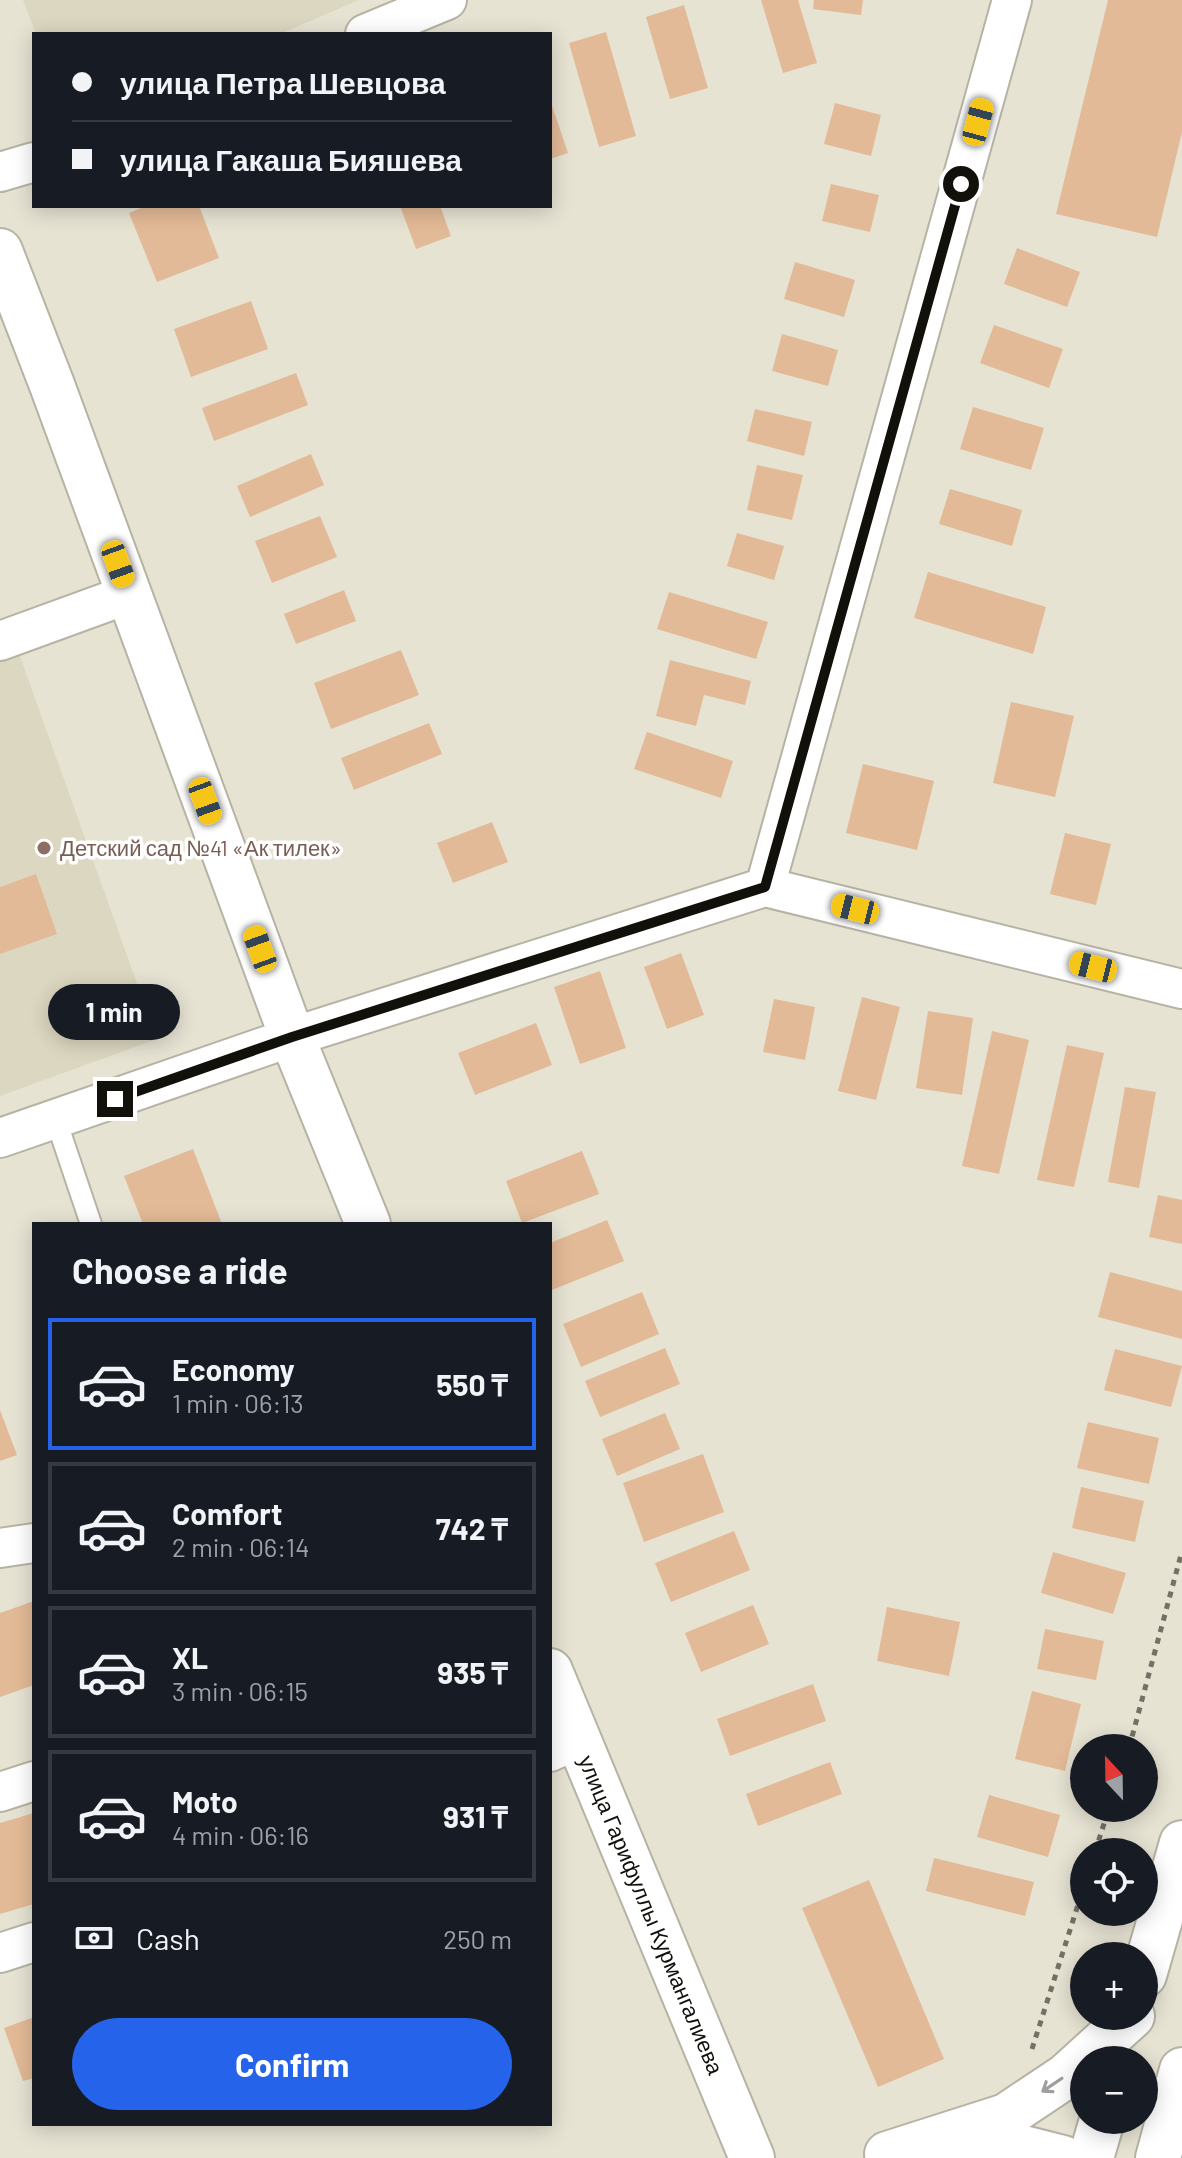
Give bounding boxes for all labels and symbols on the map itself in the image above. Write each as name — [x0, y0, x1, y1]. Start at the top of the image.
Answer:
car — [960, 96, 996, 148]
route start — [943, 166, 979, 202]
car — [99, 537, 137, 591]
car — [186, 774, 224, 828]
place label: Детский сад №41 «Ак тилек» — [60, 834, 342, 861]
marker: Детский сад №41 «Ак тилек» — [35, 839, 53, 857]
car — [829, 892, 881, 926]
car — [241, 922, 279, 976]
car — [1067, 950, 1119, 984]
callout: 1 min — [49, 983, 181, 1039]
route end — [97, 1081, 133, 1117]
north arrow — [1070, 1734, 1158, 1822]
street label: улица Гарифуллы Курмангалиева — [573, 1751, 730, 2079]
one-way arrow — [1041, 2077, 1063, 2094]

